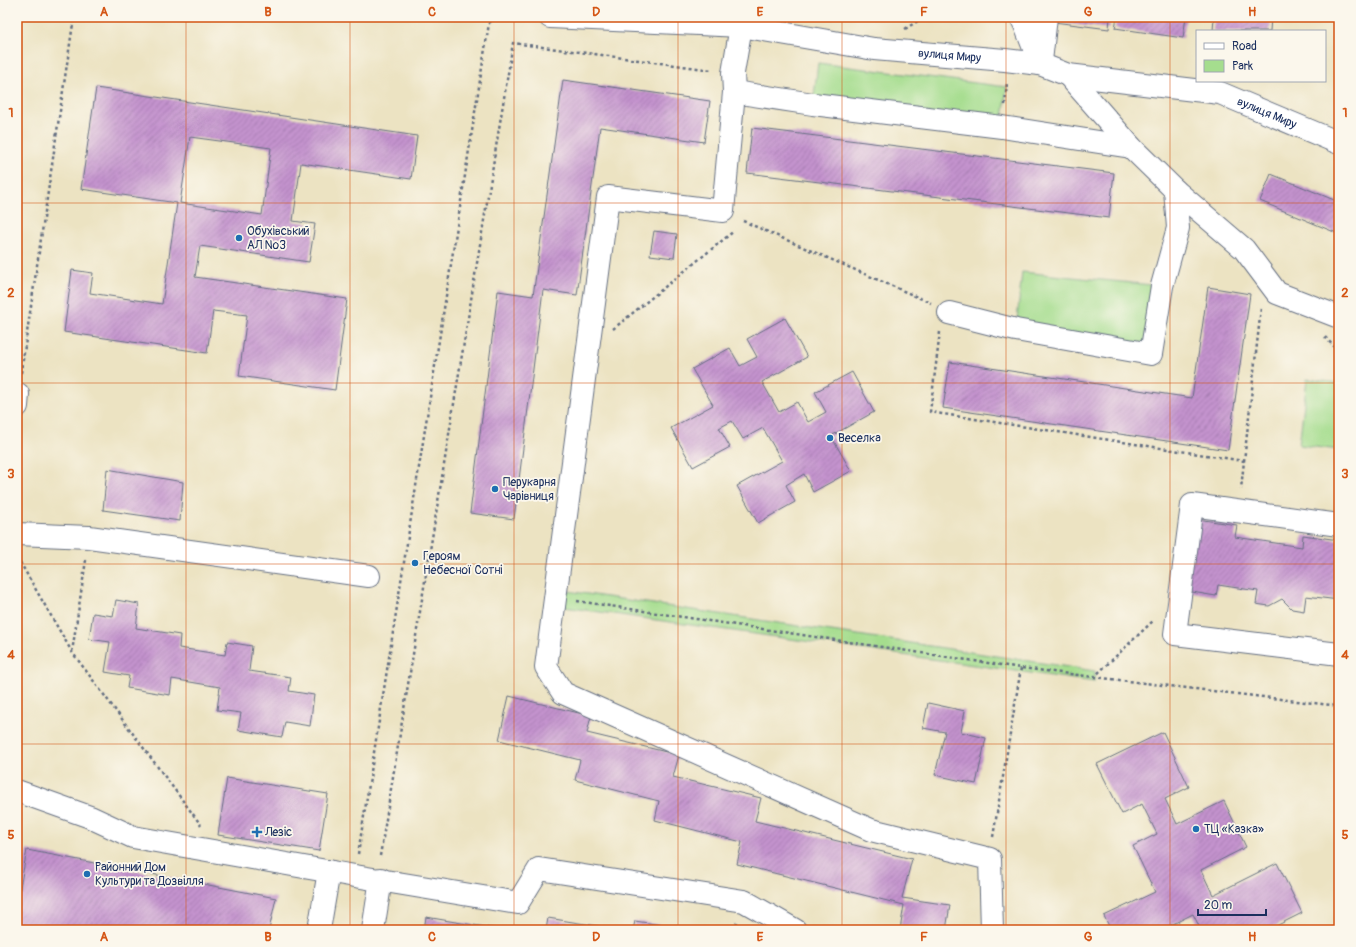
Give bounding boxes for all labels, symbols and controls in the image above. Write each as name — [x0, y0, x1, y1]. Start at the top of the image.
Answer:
text: A — [100, 4, 109, 20]
text: B — [264, 4, 272, 20]
text: C — [428, 4, 436, 20]
text: D — [592, 4, 600, 20]
text: E — [757, 4, 764, 20]
text: F — [920, 4, 928, 20]
text: G — [1084, 4, 1093, 20]
text: H — [1248, 4, 1256, 20]
legend — [1196, 30, 1326, 82]
text: Road — [1232, 39, 1257, 54]
street label: вулиця Миру — [917, 45, 982, 65]
text: Park — [1232, 59, 1253, 74]
street label: вулиця Миру — [1235, 94, 1299, 132]
text: 1 — [8, 105, 14, 121]
text: 1 — [1342, 105, 1348, 121]
place label: Обухівський АЛ №3 — [247, 224, 310, 253]
marker: Обухівський АЛ №3 — [234, 233, 244, 243]
text: 2 — [7, 285, 15, 301]
text: 2 — [1341, 285, 1349, 301]
place label: Веселка — [838, 431, 881, 446]
marker: Веселка — [825, 433, 835, 443]
text: 3 — [7, 466, 15, 482]
text: 3 — [1341, 466, 1349, 482]
place label: Перукарня Чарівниця — [503, 475, 556, 504]
marker: Перукарня Чарівниця — [490, 484, 500, 494]
place label: Героям Небесної Сотні — [423, 549, 503, 578]
marker: Героям Небесної Сотні — [410, 558, 420, 568]
text: 4 — [7, 647, 15, 663]
text: 4 — [1341, 647, 1349, 663]
place label: ТЦ «Казка» — [1204, 822, 1264, 837]
marker: ТЦ «Казка» — [1191, 824, 1201, 834]
place label: Лезіс — [264, 825, 292, 840]
text: 5 — [7, 827, 15, 843]
marker: Лезіс — [252, 827, 262, 837]
text: 5 — [1341, 827, 1349, 843]
place label: Районний Дом Культури та Дозвілля — [95, 860, 204, 889]
marker: Районний Дом Культури та Дозвілля — [82, 869, 92, 879]
scale bar — [1198, 891, 1266, 917]
text: 20 m — [1204, 898, 1233, 913]
text: A — [100, 929, 109, 945]
text: B — [264, 929, 272, 945]
text: C — [428, 929, 436, 945]
text: D — [592, 929, 600, 945]
text: E — [757, 929, 764, 945]
text: F — [920, 929, 928, 945]
text: G — [1084, 929, 1093, 945]
text: H — [1248, 929, 1256, 945]

